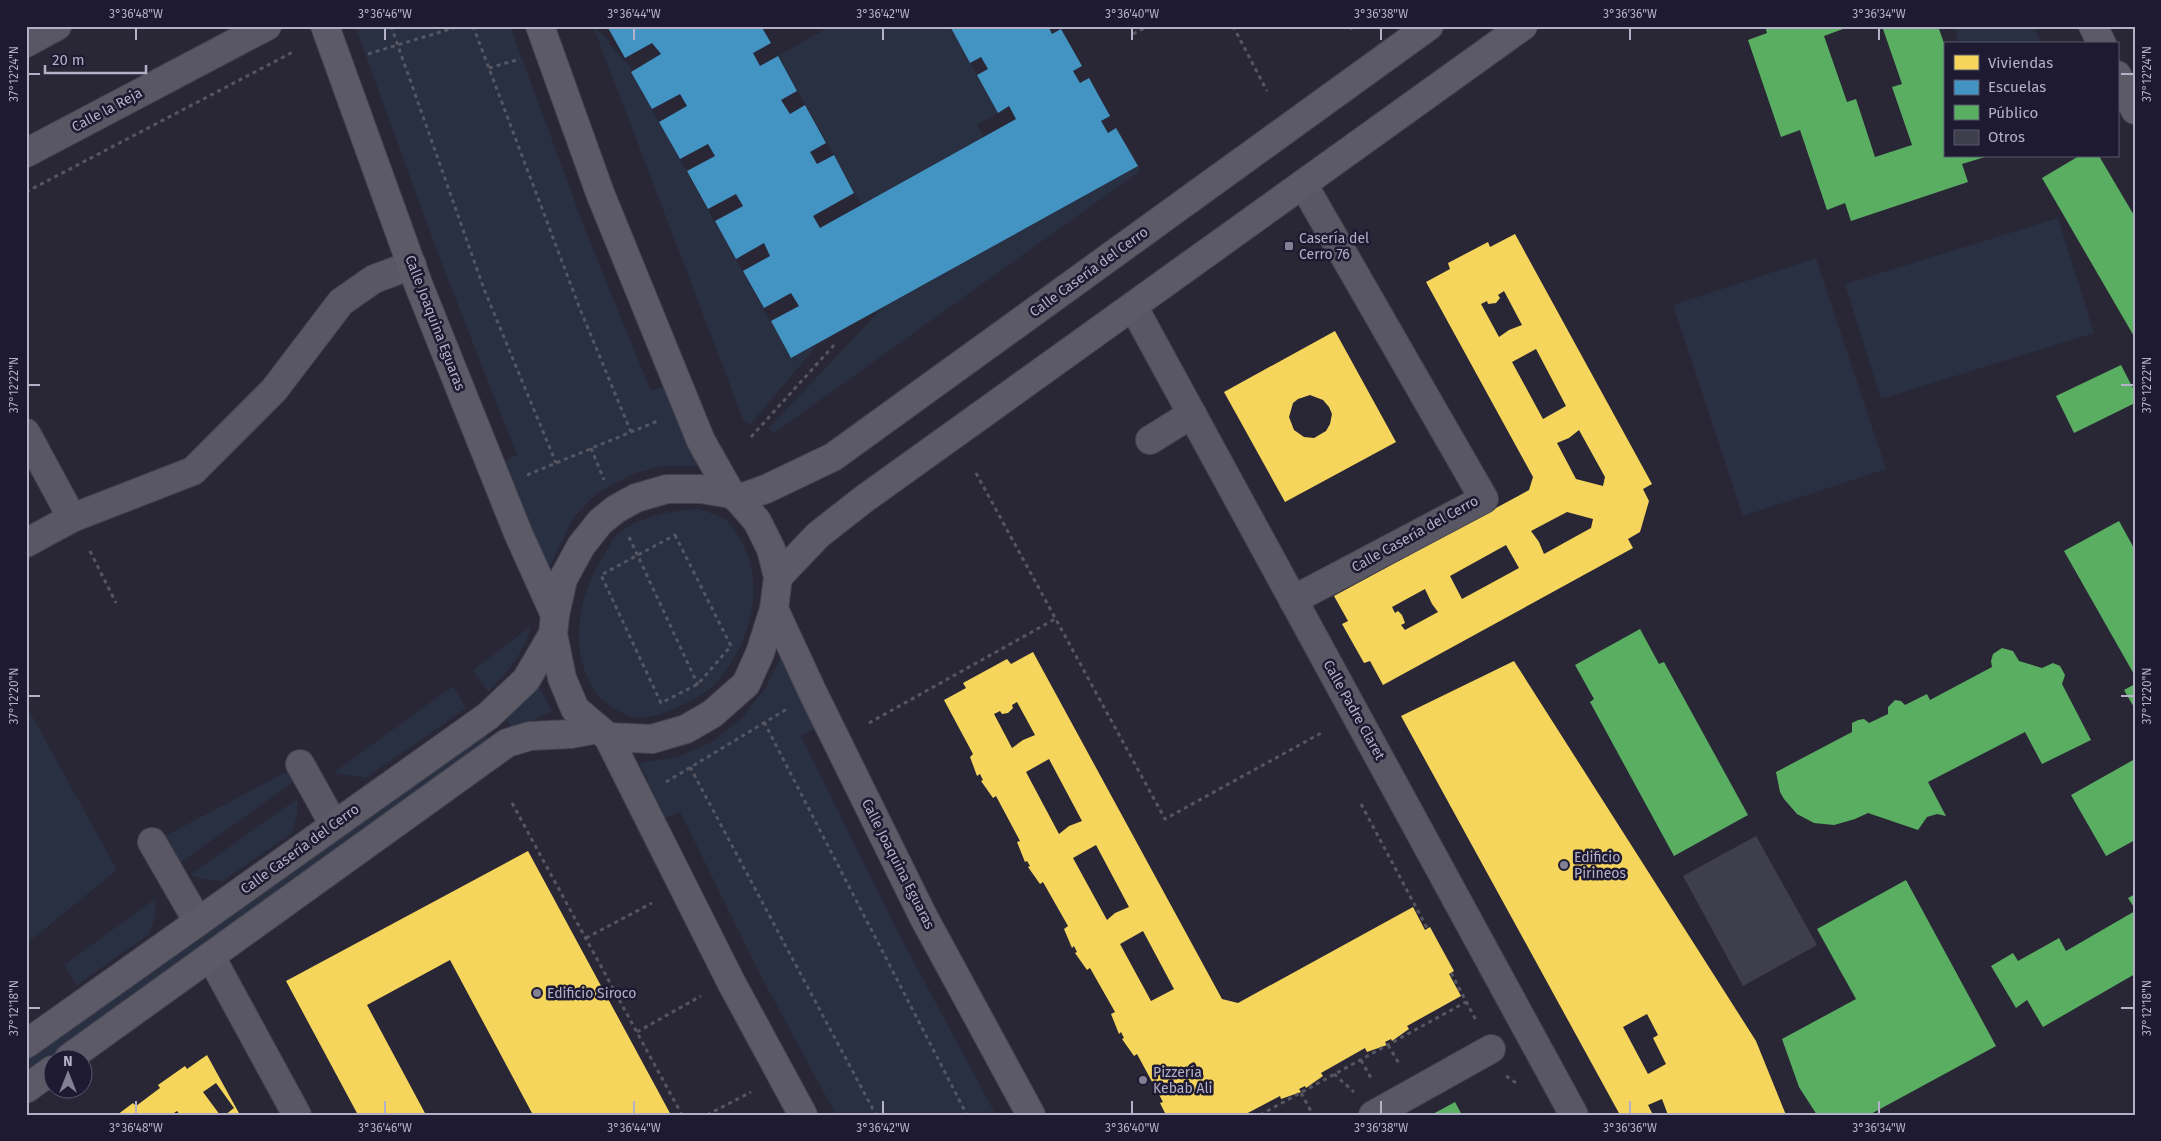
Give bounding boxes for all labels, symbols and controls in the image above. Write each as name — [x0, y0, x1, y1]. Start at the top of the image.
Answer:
text: 3°36'48"W — [109, 7, 163, 21]
text: 3°36'46"W — [358, 7, 412, 21]
text: 3°36'44"W — [607, 7, 661, 21]
text: 3°36'42"W — [856, 7, 910, 21]
text: 3°36'40"W — [1105, 7, 1159, 21]
text: 3°36'38"W — [1354, 7, 1408, 21]
text: 3°36'36"W — [1603, 7, 1657, 21]
text: 3°36'34"W — [1852, 7, 1906, 21]
scale bar — [45, 42, 146, 74]
legend — [1944, 42, 2118, 158]
text: 37°12'24"N — [7, 46, 21, 102]
text: 37°12'24"N — [2140, 46, 2154, 102]
text: 20 m — [52, 51, 85, 69]
text: Viviendas — [1988, 54, 2053, 72]
text: Escuelas — [1988, 78, 2046, 96]
street label: Calle la Reja — [69, 84, 145, 136]
text: Público — [1988, 104, 2038, 122]
text: Otros — [1988, 128, 2025, 146]
street label: Calle Casería del Cerro — [1026, 223, 1152, 321]
place label: Casería del Cerro 76 — [1299, 230, 1369, 263]
marker: Casería del Cerro 76 — [1283, 240, 1295, 252]
street label: Calle Joaquina Eguaras — [401, 253, 469, 394]
text: 37°12'22"N — [7, 357, 21, 413]
text: 37°12'22"N — [2140, 357, 2154, 413]
street label: Calle Casería del Cerro — [1349, 492, 1481, 576]
street label: Calle Padre Claret — [1320, 657, 1389, 764]
text: 37°12'20"N — [7, 668, 21, 724]
text: 37°12'20"N — [2140, 668, 2154, 724]
street label: Calle Joaquina Eguaras — [858, 796, 938, 932]
street label: Calle Casería del Cerro — [237, 800, 363, 898]
place label: Edificio Pirineos — [1574, 849, 1626, 882]
marker: Edificio Pirineos — [1558, 859, 1570, 871]
text: 37°12'18"N — [7, 980, 21, 1036]
text: 37°12'18"N — [2140, 980, 2154, 1036]
place label: Edificio Siroco — [547, 985, 636, 1002]
marker: Edificio Siroco — [531, 987, 543, 999]
north arrow — [42, 1048, 92, 1098]
text: N — [63, 1053, 73, 1070]
place label: Pizzería Kebab Ali — [1153, 1064, 1213, 1097]
marker: Pizzería Kebab Ali — [1137, 1074, 1149, 1086]
text: 3°36'48"W — [109, 1121, 163, 1135]
text: 3°36'46"W — [358, 1121, 412, 1135]
text: 3°36'44"W — [607, 1121, 661, 1135]
text: 3°36'42"W — [856, 1121, 910, 1135]
text: 3°36'40"W — [1105, 1121, 1159, 1135]
text: 3°36'38"W — [1354, 1121, 1408, 1135]
text: 3°36'36"W — [1603, 1121, 1657, 1135]
text: 3°36'34"W — [1852, 1121, 1906, 1135]

